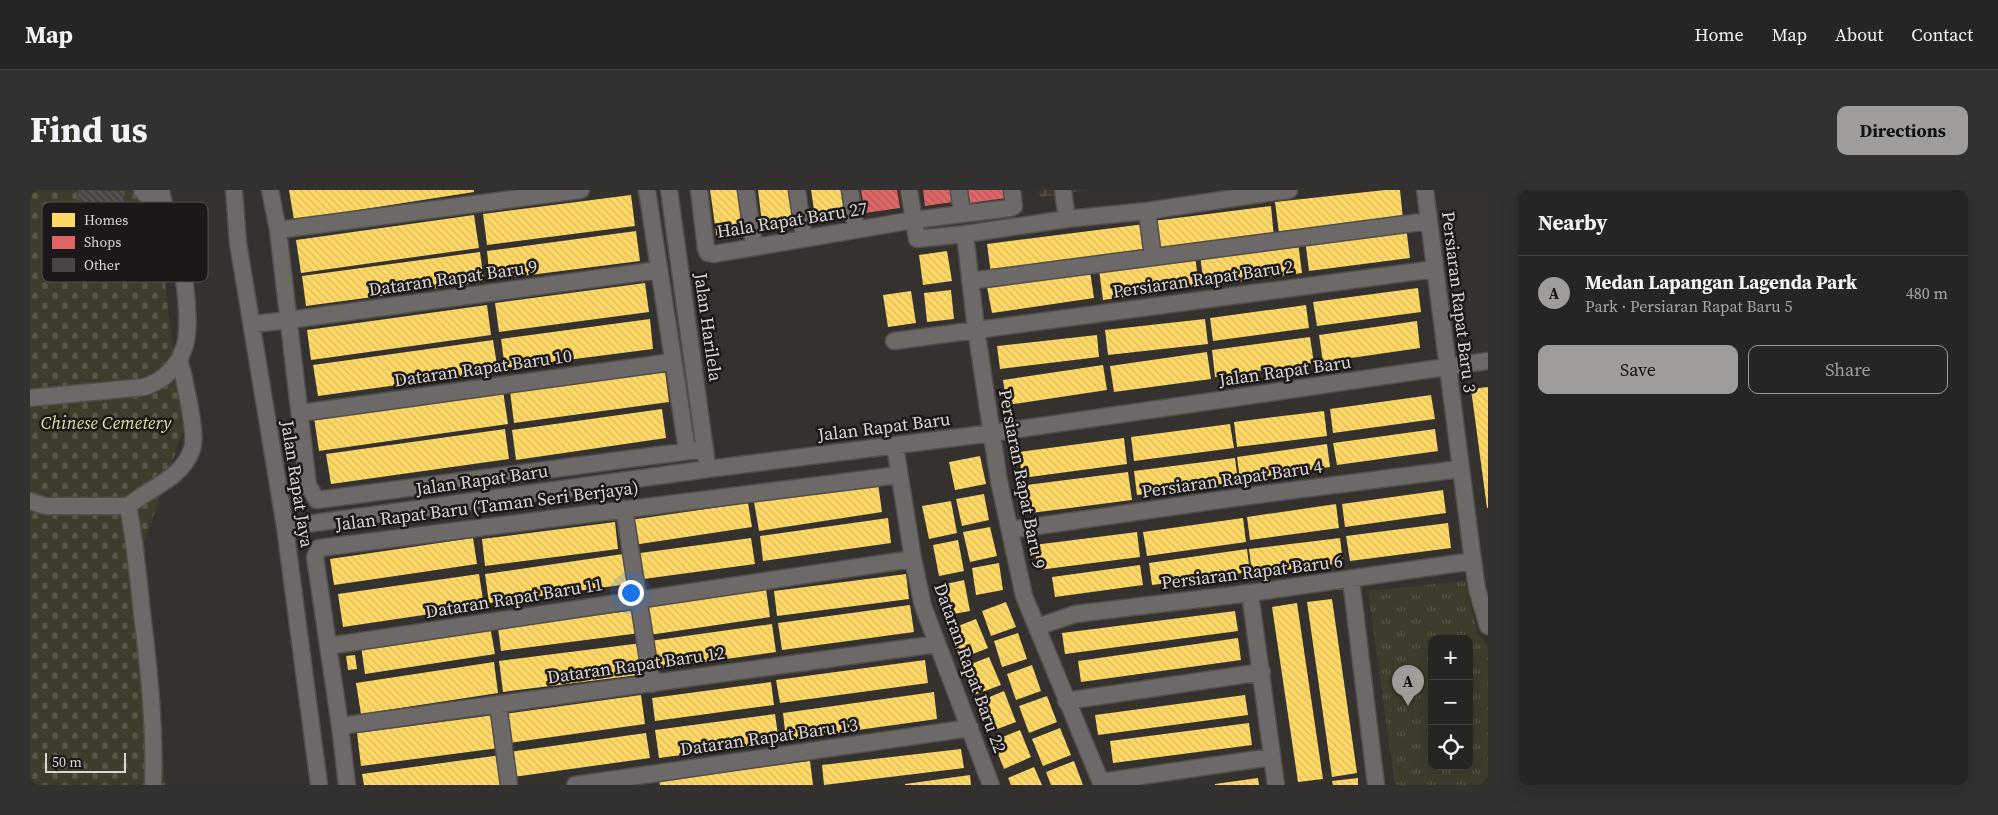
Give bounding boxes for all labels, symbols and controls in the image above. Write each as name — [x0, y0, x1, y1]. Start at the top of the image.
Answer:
text: Map — [25, 18, 73, 51]
text: Home — [1695, 22, 1744, 47]
text: Map — [1772, 22, 1807, 47]
text: About — [1835, 22, 1883, 47]
text: Contact — [1911, 22, 1973, 47]
text: Find us — [30, 106, 148, 154]
button: Directions — [1837, 106, 1968, 155]
street label: Hala Rapat Baru 27 — [715, 195, 869, 244]
legend — [42, 202, 208, 282]
text: Nearby — [1538, 208, 1608, 237]
text: Homes — [84, 210, 128, 230]
street label: Persiaran Rapat Baru 3 — [1436, 210, 1483, 394]
text: Shops — [84, 232, 121, 252]
street label: Dataran Rapat Baru 9 — [367, 253, 539, 302]
street label: Persiaran Rapat Baru 2 — [1111, 253, 1295, 304]
text: Other — [84, 255, 120, 275]
text: Medan Lapangan Lagenda Park — [1585, 269, 1857, 295]
street label: Jalan Harilela — [688, 270, 729, 384]
text: A — [1549, 282, 1559, 304]
text: 480 m — [1906, 282, 1948, 304]
text: Park · Persiaran Rapat Baru 5 — [1585, 295, 1792, 317]
street label: Dataran Rapat Baru 10 — [392, 343, 573, 392]
button: Save — [1538, 345, 1738, 394]
button: Share — [1748, 345, 1948, 394]
street label: Jalan Rapat Baru — [1216, 349, 1353, 392]
street label: Persiaran Rapat Baru 9 — [993, 387, 1052, 571]
street label: Jalan Rapat Baru — [815, 406, 952, 447]
park label: Chinese Cemetery — [41, 410, 172, 435]
street label: Jalan Rapat Jaya — [275, 418, 320, 550]
street label: Persiaran Rapat Baru 4 — [1140, 453, 1324, 504]
street label: Jalan Rapat Baru — [413, 458, 550, 501]
street label: Jalan Rapat Baru (Taman Seri Berjaya) — [333, 474, 640, 537]
street label: Persiaran Rapat Baru 6 — [1160, 548, 1344, 595]
street label: Dataran Rapat Baru 11 — [423, 571, 604, 624]
street label: Dataran Rapat Baru 22 — [928, 579, 1013, 756]
your location — [618, 580, 644, 606]
map controls — [1428, 635, 1473, 770]
button: + — [1428, 635, 1473, 680]
street label: Dataran Rapat Baru 12 — [545, 640, 726, 689]
pin: A — [1392, 665, 1424, 706]
button: − — [1428, 680, 1473, 725]
street label: Dataran Rapat Baru 13 — [678, 712, 859, 761]
button: locate — [1428, 725, 1473, 770]
scale bar — [45, 750, 126, 773]
text: 50 m — [52, 752, 82, 772]

